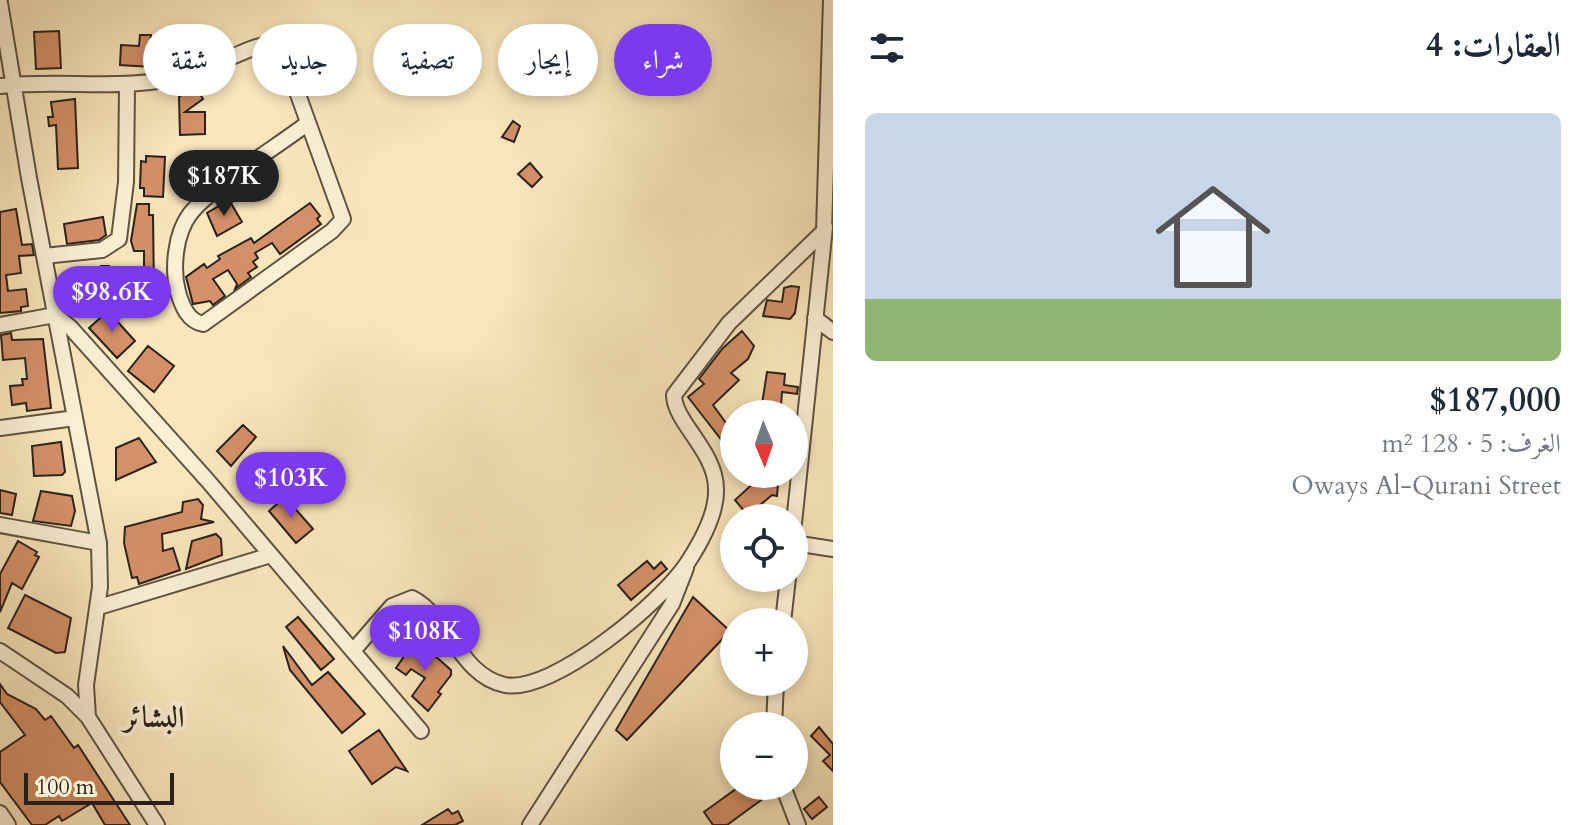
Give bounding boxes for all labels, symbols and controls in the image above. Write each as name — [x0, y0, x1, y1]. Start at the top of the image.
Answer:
text: العقارات: 4 — [1426, 22, 1561, 68]
chip: شقة — [143, 24, 236, 96]
chip: جديد — [252, 24, 357, 96]
chip: تصفية — [373, 24, 482, 96]
chip: إيجار — [498, 24, 598, 96]
chip: شراء — [614, 24, 712, 96]
icon: filters — [865, 26, 909, 70]
pin: $187K — [168, 150, 280, 218]
text: $187K — [187, 158, 261, 193]
icon: home — [1141, 165, 1285, 309]
pin: $98.6K — [47, 266, 177, 334]
text: $98.6K — [71, 274, 153, 309]
text: $187,000 — [1429, 377, 1561, 423]
north arrow — [720, 400, 808, 488]
map controls — [720, 400, 808, 800]
text: الغرف: 5 · 128 m² — [1382, 426, 1561, 461]
pin: $103K — [235, 452, 347, 520]
text: $103K — [254, 460, 328, 495]
text: Oways Al-Qurani Street — [1291, 468, 1561, 503]
button: locate — [720, 504, 808, 592]
pin: $108K — [369, 605, 481, 673]
button: + — [720, 608, 808, 696]
text: $108K — [388, 613, 462, 648]
district label: البشائر — [121, 697, 184, 738]
button: − — [720, 712, 808, 800]
scale bar — [24, 769, 174, 805]
text: 100 m — [36, 772, 94, 802]

